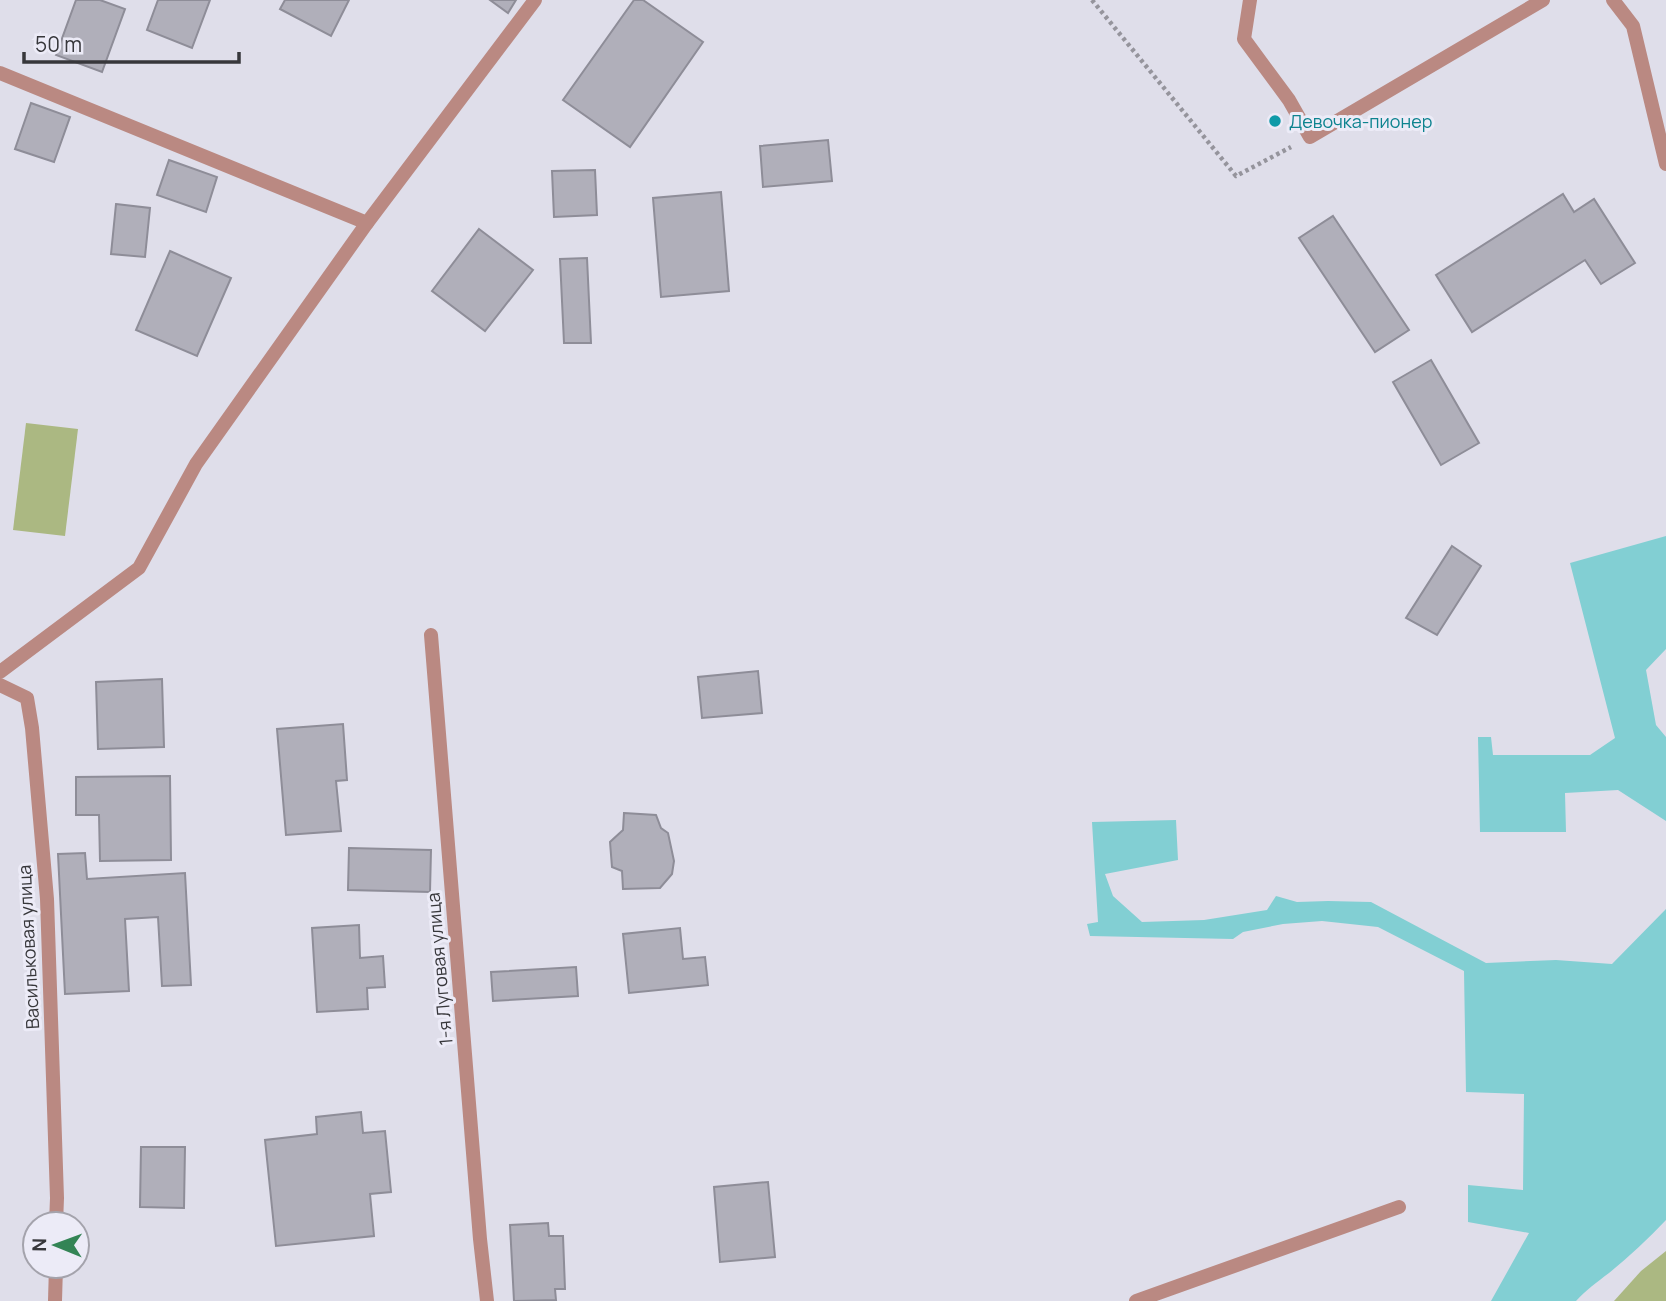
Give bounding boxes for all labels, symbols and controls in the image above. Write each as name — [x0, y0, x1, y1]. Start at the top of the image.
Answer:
scale bar — [24, 21, 240, 65]
text: 50 m — [35, 30, 82, 58]
place label: Девочка-пионер — [1289, 109, 1432, 133]
marker: Девочка-пионер — [1267, 113, 1283, 129]
street label: Васильковая улица — [12, 864, 44, 1030]
street label: 1-я Луговая улица — [420, 892, 458, 1046]
north arrow — [21, 1210, 91, 1280]
text: N — [26, 1238, 52, 1252]

